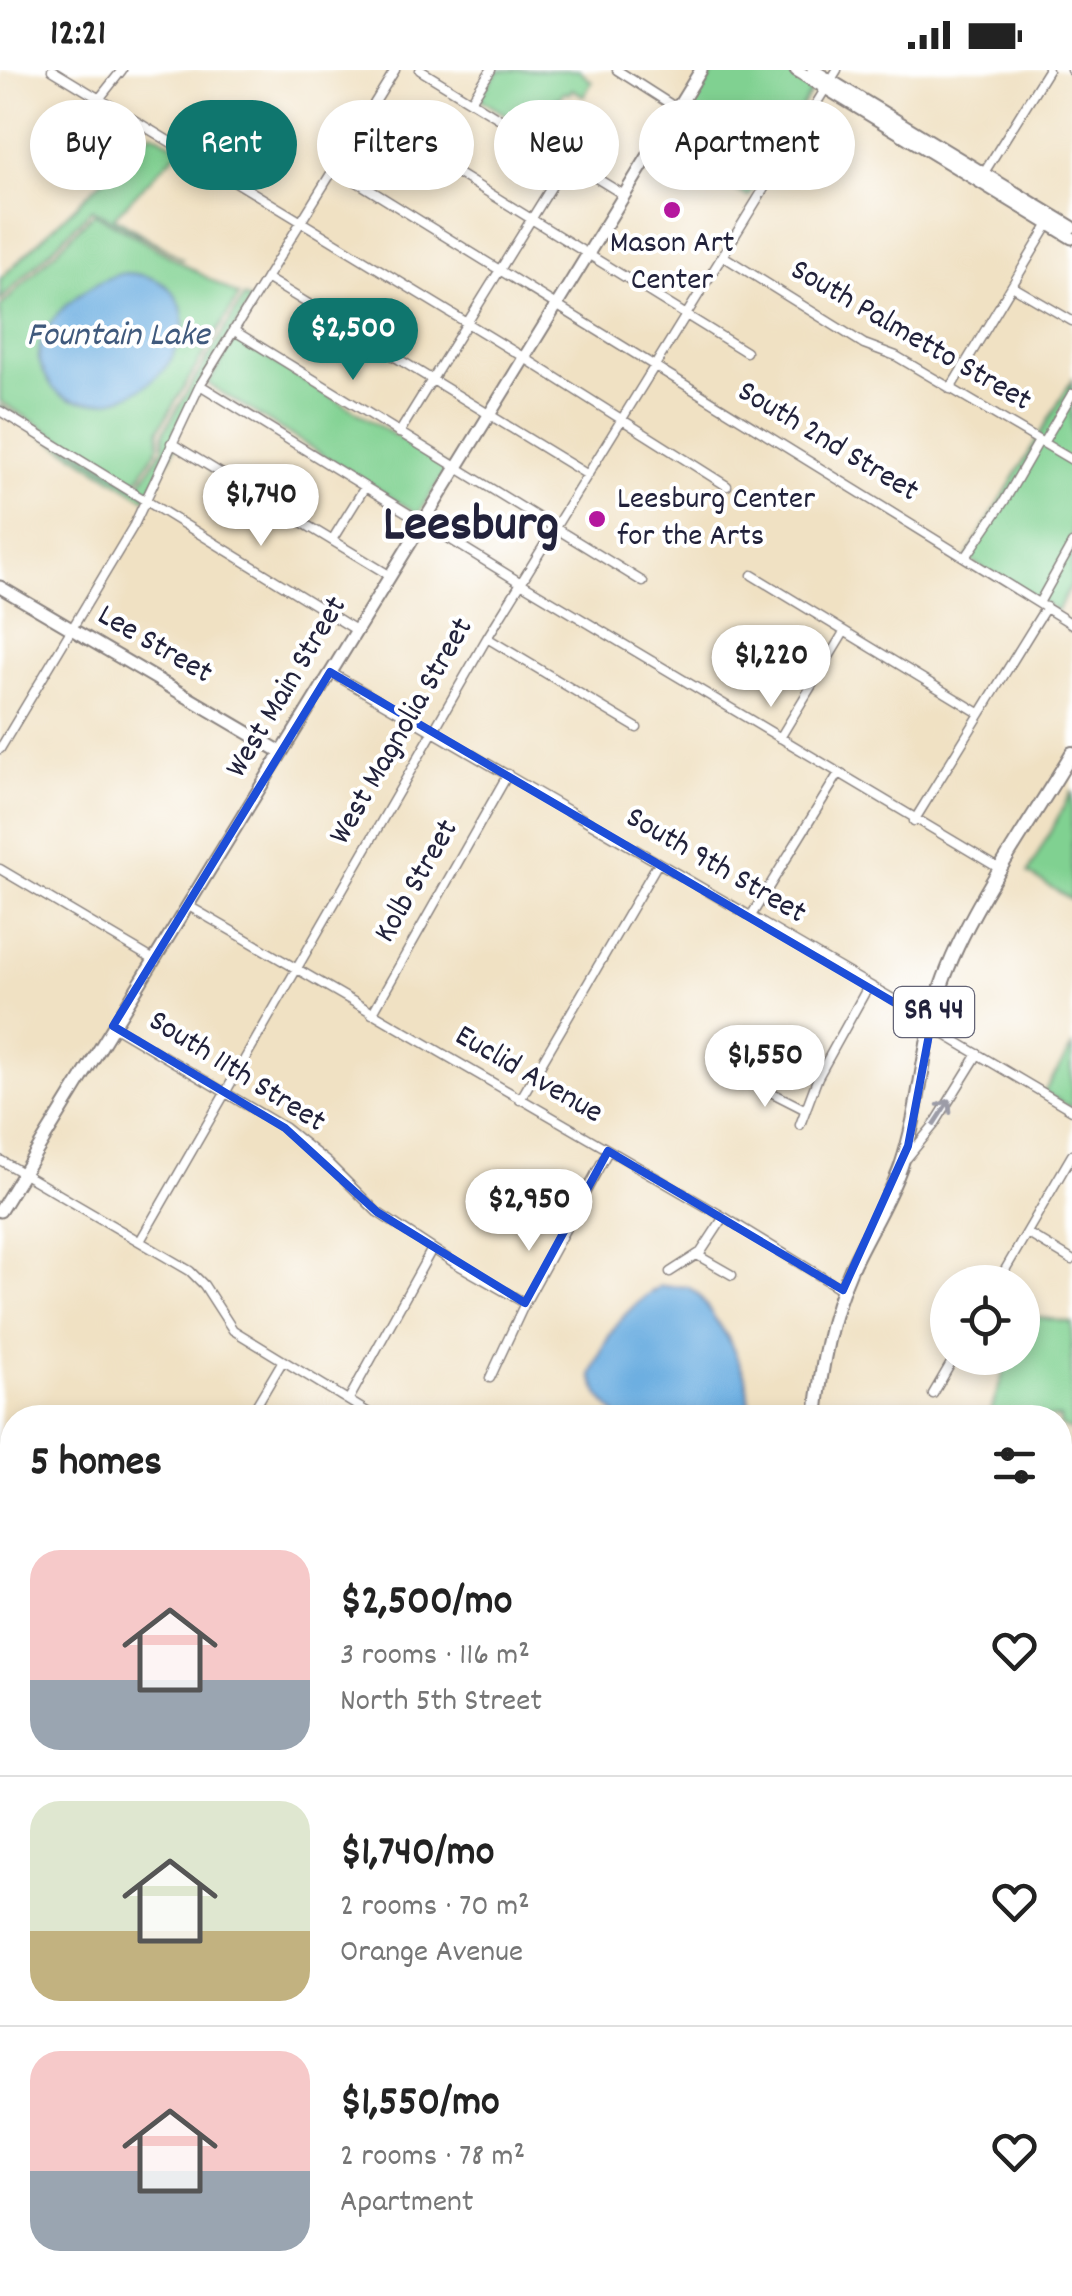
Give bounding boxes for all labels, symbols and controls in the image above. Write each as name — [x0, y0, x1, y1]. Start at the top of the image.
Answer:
text: 12:21 — [50, 8, 106, 63]
chip: Buy — [30, 100, 146, 190]
chip: Rent — [166, 100, 297, 190]
chip: Filters — [317, 100, 474, 190]
chip: New — [494, 100, 619, 190]
chip: Apartment — [639, 100, 855, 190]
marker: Mason Art Center — [661, 199, 683, 221]
place label: Mason Art Center — [610, 222, 735, 305]
street label: South Palmetto Street — [781, 249, 1039, 425]
pin: $2,500 — [272, 298, 434, 383]
text: $2,500 — [310, 307, 396, 353]
water label: Fountain Lake — [27, 312, 211, 362]
street label: South 2nd Street — [727, 371, 927, 516]
pin: $1,740 — [180, 464, 342, 549]
text: $1,740 — [225, 473, 297, 519]
place label: Leesburg Center for the Arts — [617, 478, 815, 561]
district label: Leesburg — [383, 491, 559, 565]
marker: Leesburg Center for the Arts — [586, 508, 608, 530]
street label: West Main Street — [216, 588, 360, 788]
street label: Lee Street — [88, 594, 220, 698]
street label: West Magnolia Street — [319, 610, 487, 854]
pin: $1,220 — [690, 625, 852, 710]
text: $1,220 — [734, 634, 808, 680]
street label: South 9th Street — [616, 797, 814, 938]
street label: Kolb Street — [364, 812, 472, 952]
road number: SR 44 — [894, 987, 974, 1037]
street label: South 11th Street — [138, 1000, 334, 1146]
street label: Euclid Avenue — [445, 1015, 611, 1137]
pin: $1,550 — [684, 1025, 846, 1110]
text: $1,550 — [727, 1034, 803, 1080]
one-way arrow — [932, 1098, 953, 1127]
pin: $2,950 — [448, 1169, 610, 1254]
text: $2,950 — [487, 1178, 571, 1224]
map controls — [930, 1265, 1040, 1375]
button: locate — [930, 1265, 1040, 1375]
text: 5 homes — [30, 1435, 162, 1495]
icon: filters — [987, 1438, 1042, 1493]
text: $2,500/mo — [340, 1574, 512, 1634]
icon: home — [110, 1590, 230, 1710]
icon: heart — [987, 1623, 1042, 1678]
text: 3 rooms · 116 m² — [340, 1634, 530, 1680]
text: North 5th Street — [340, 1680, 542, 1726]
text: $1,740/mo — [340, 1825, 494, 1885]
icon: home — [110, 1841, 230, 1961]
icon: heart — [987, 1874, 1042, 1929]
text: 2 rooms · 70 m² — [340, 1885, 530, 1931]
text: Orange Avenue — [340, 1931, 523, 1977]
text: $1,550/mo — [340, 2075, 500, 2135]
icon: home — [110, 2091, 230, 2211]
icon: heart — [987, 2124, 1042, 2179]
text: 2 rooms · 78 m² — [340, 2135, 525, 2181]
text: Apartment — [340, 2181, 474, 2227]

